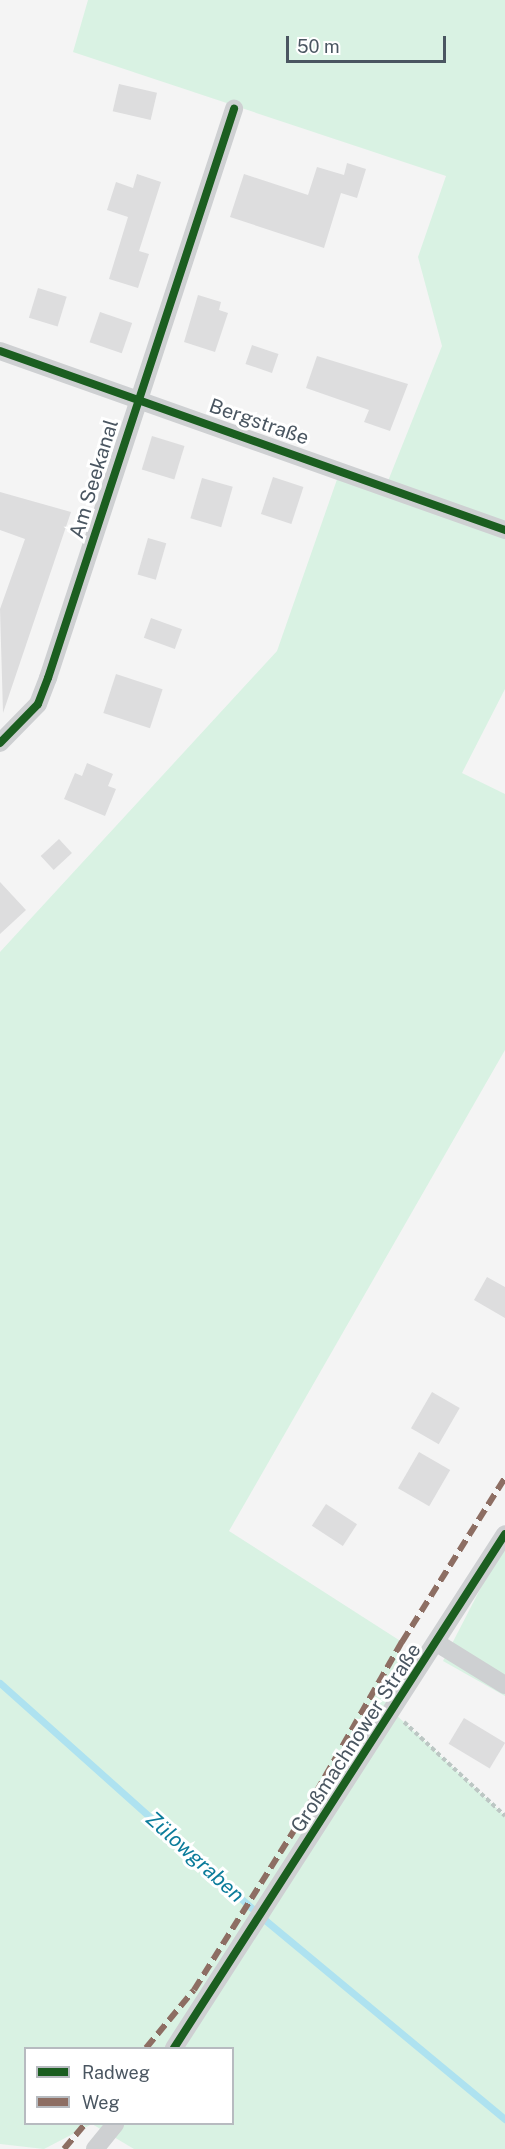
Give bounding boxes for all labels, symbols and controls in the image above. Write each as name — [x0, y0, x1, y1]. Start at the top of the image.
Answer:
scale bar — [289, 24, 450, 62]
text: 50 m — [297, 36, 340, 57]
street label: Bergstraße — [206, 394, 312, 450]
street label: Am Seekanal — [65, 417, 123, 541]
street label: Großmachnower Straße — [286, 1639, 426, 1837]
water label: Zülowgraben — [141, 1806, 249, 1908]
legend — [24, 2047, 234, 2125]
text: Radweg — [82, 2062, 150, 2083]
text: Weg — [82, 2092, 120, 2113]

